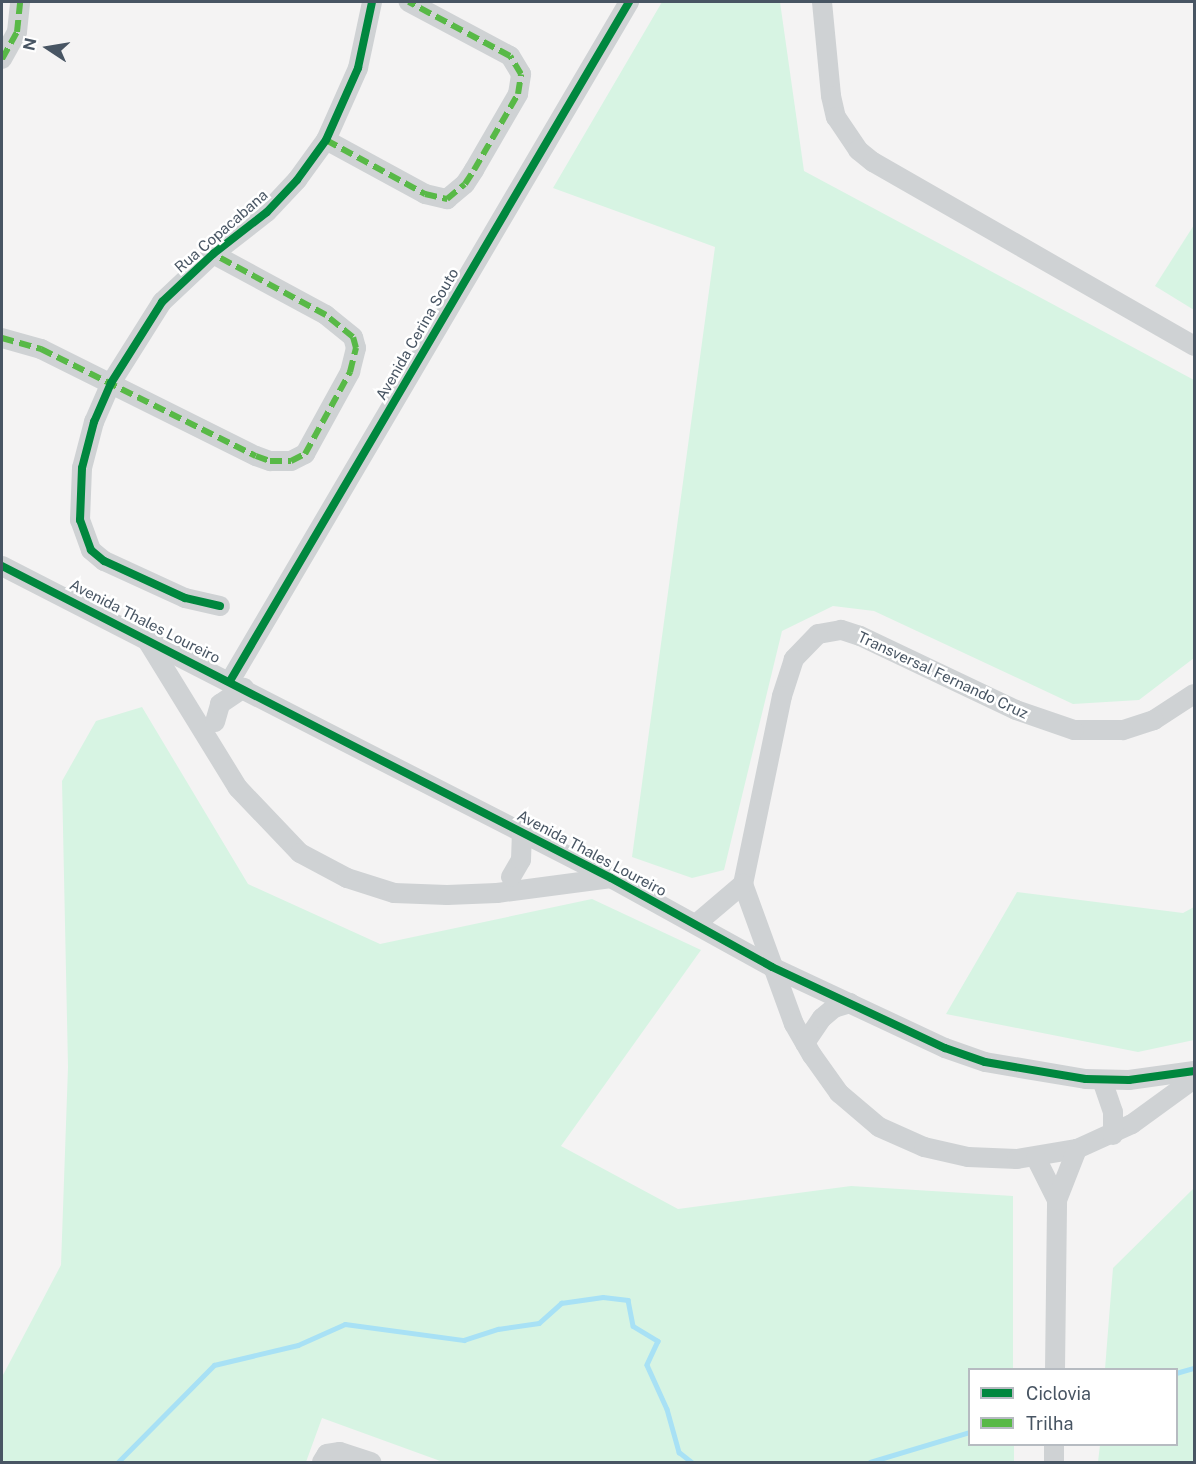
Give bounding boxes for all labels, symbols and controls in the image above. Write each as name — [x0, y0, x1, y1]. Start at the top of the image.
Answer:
north arrow — [18, 18, 78, 78]
text: N — [19, 36, 40, 52]
street label: Rua Copacabana — [171, 186, 271, 276]
street label: Avenida Cerina Souto — [372, 265, 462, 403]
street label: Avenida Thales Loureiro — [67, 575, 223, 667]
street label: Transversal Fernando Cruz — [855, 628, 1031, 722]
street label: Avenida Thales Loureiro — [514, 806, 670, 900]
legend — [968, 1368, 1178, 1446]
text: Ciclovia — [1026, 1383, 1091, 1404]
text: Trilha — [1026, 1413, 1073, 1434]

